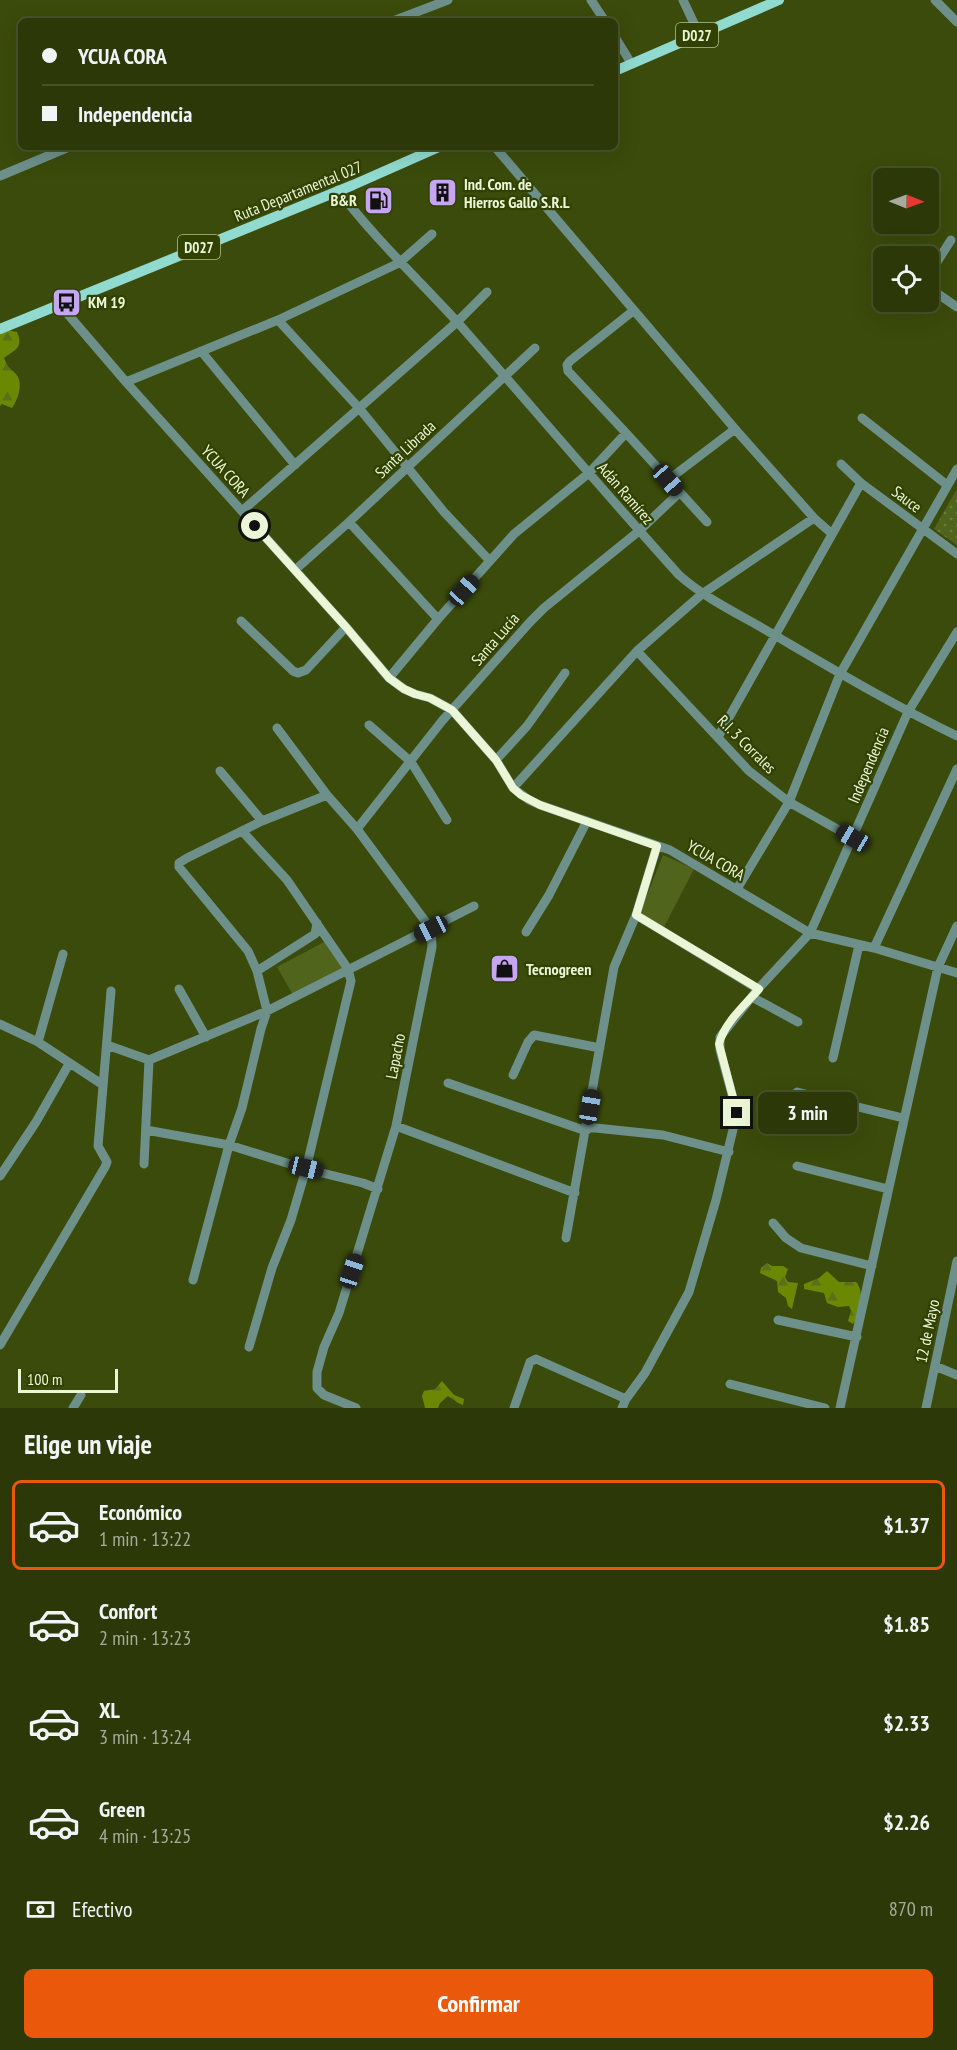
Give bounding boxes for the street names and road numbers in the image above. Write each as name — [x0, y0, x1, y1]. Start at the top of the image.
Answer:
road number: D027 — [676, 23, 718, 47]
street label: Ruta Departamental 027 — [231, 156, 365, 226]
road number: D027 — [178, 235, 220, 259]
street label: Santa Librada — [371, 416, 439, 482]
street label: YCUA CORA — [197, 441, 255, 502]
street label: Adán Ramírez — [594, 458, 659, 528]
street label: Sauce — [888, 481, 926, 517]
street label: Santa Lucía — [467, 609, 523, 669]
street label: R.I. 3 Corrales — [714, 711, 780, 777]
street label: Independencia — [843, 724, 893, 806]
street label: YCUA CORA — [684, 835, 749, 885]
street label: Lapacho — [381, 1032, 409, 1080]
street label: 12 de Mayo — [911, 1297, 943, 1365]

